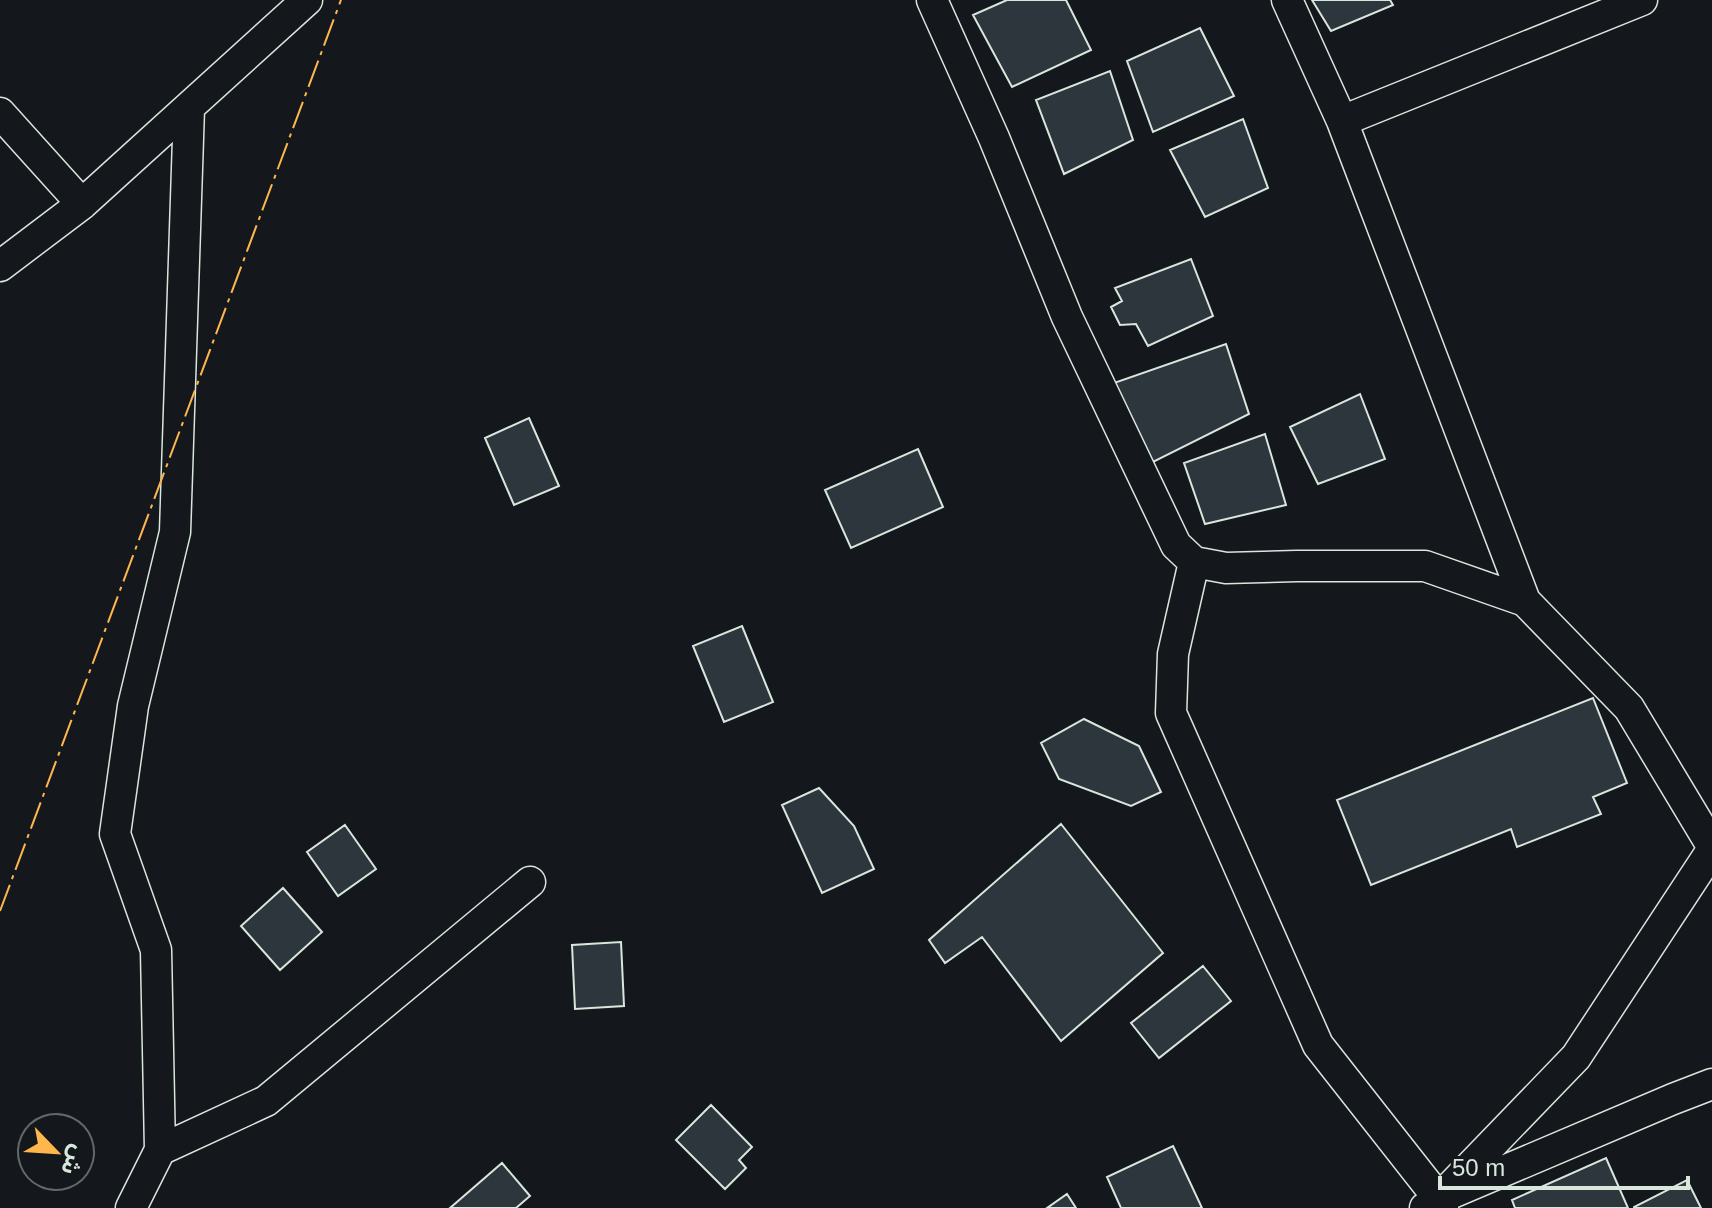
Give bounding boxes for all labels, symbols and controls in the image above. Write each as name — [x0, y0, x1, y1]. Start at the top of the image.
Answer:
north arrow — [16, 1112, 96, 1192]
scale bar — [1440, 1140, 1688, 1190]
text: ش — [56, 1141, 91, 1179]
text: 50 m — [1452, 1154, 1505, 1181]

